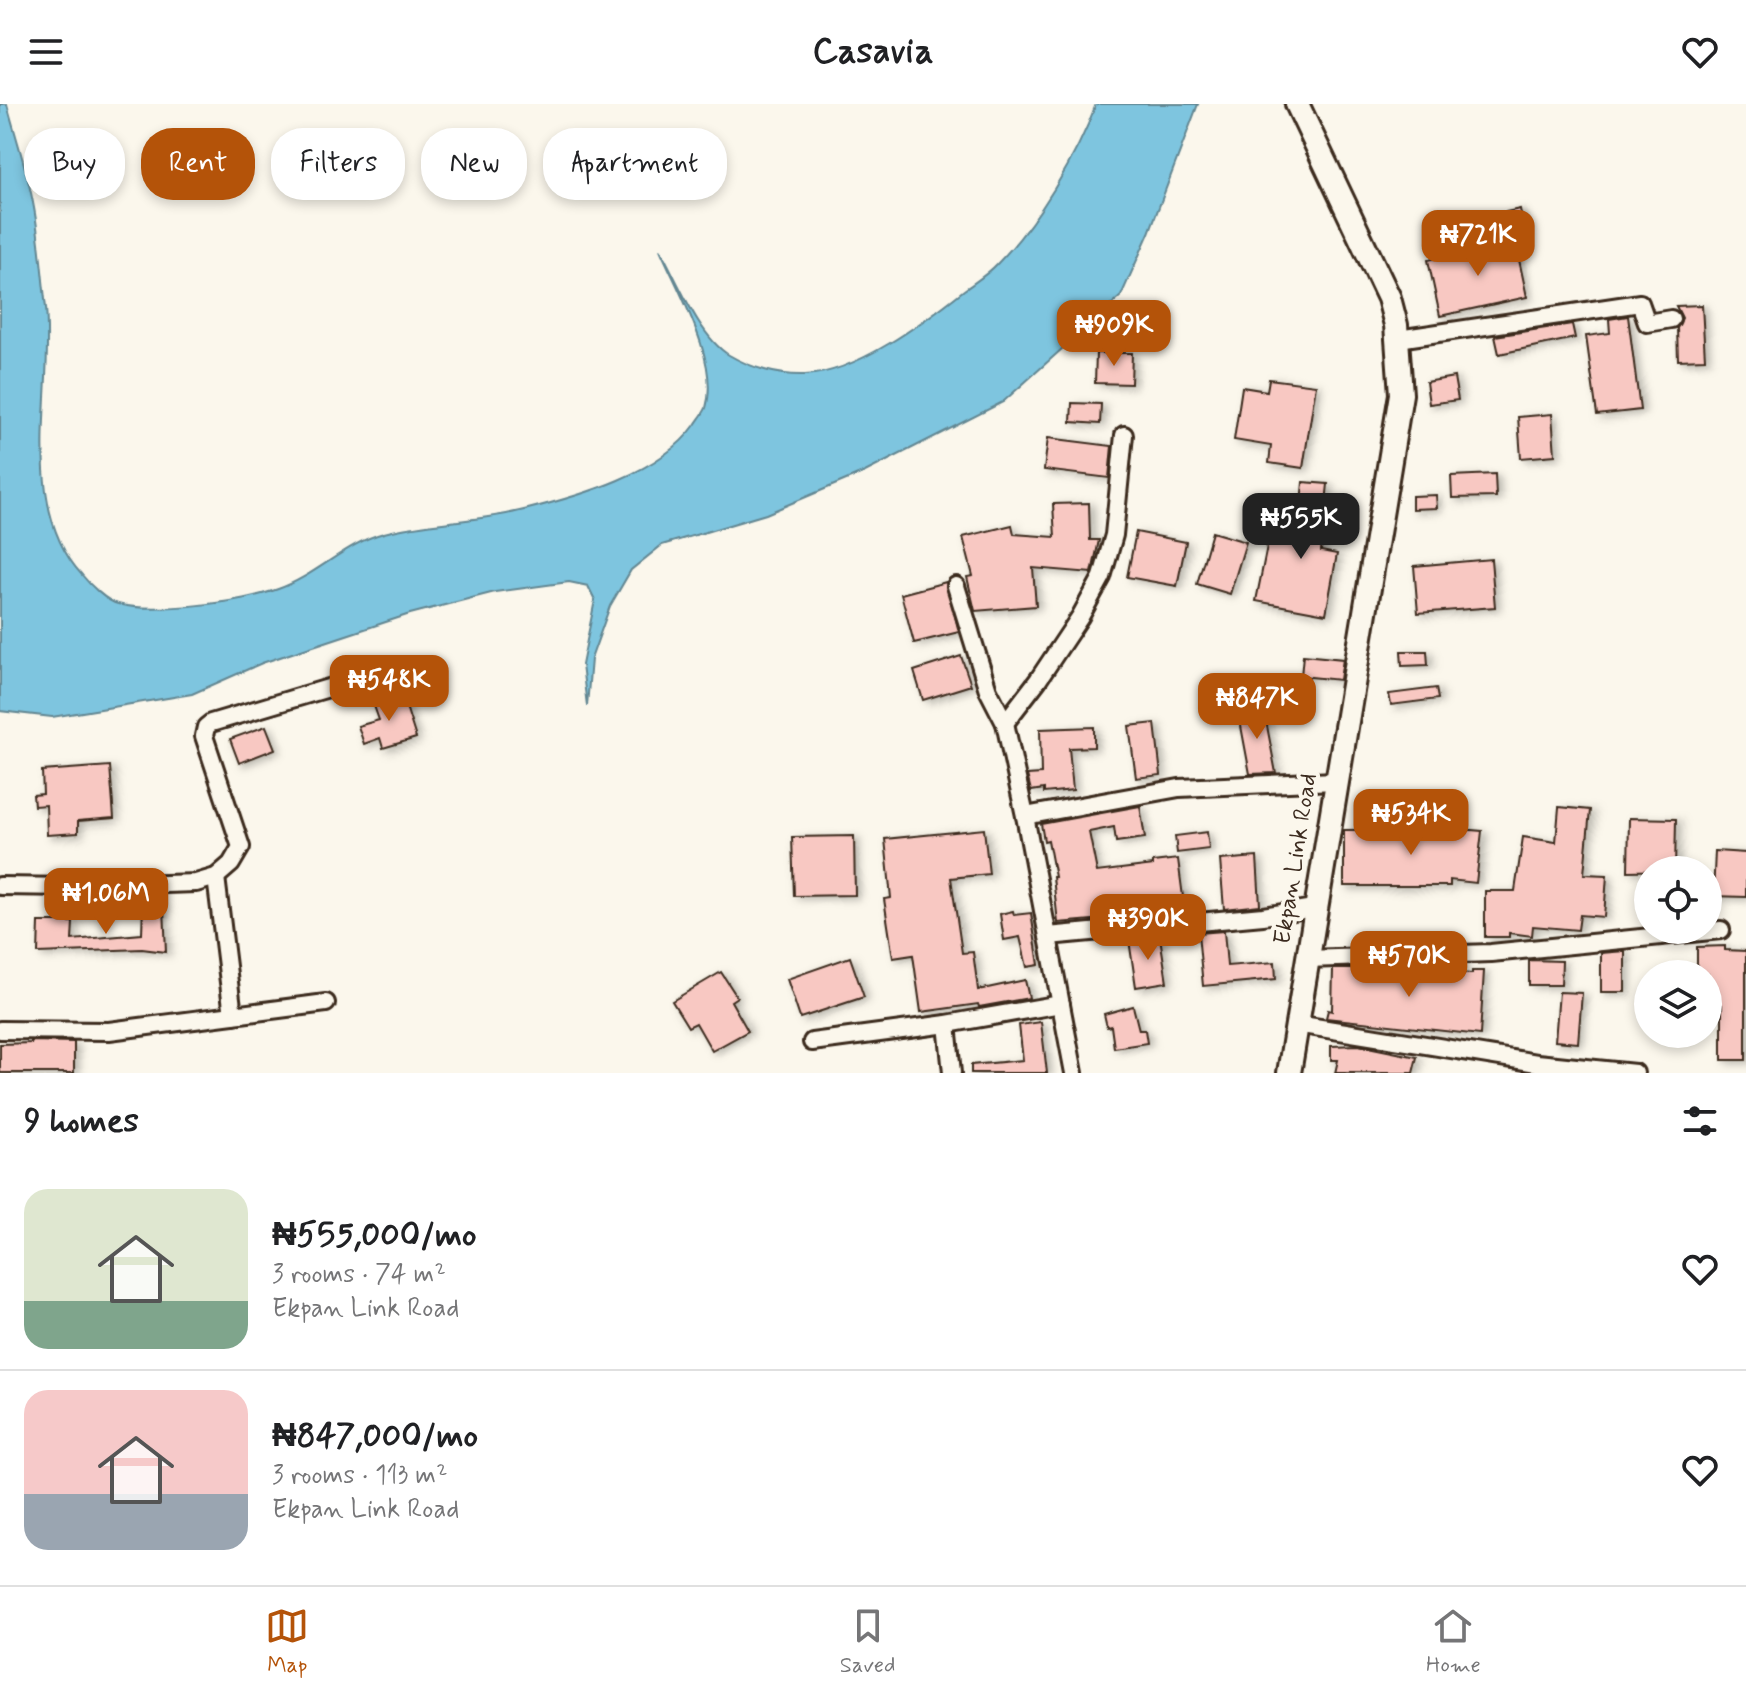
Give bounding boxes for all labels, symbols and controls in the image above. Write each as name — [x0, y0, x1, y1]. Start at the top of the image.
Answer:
text: Casavia — [812, 29, 934, 76]
icon: menu — [24, 30, 68, 74]
icon: heart — [1678, 30, 1722, 74]
chip: Buy — [24, 128, 125, 200]
chip: Rent — [141, 128, 255, 200]
chip: Filters — [271, 128, 405, 200]
chip: New — [421, 128, 527, 200]
chip: Apartment — [543, 128, 727, 200]
pin: ₦721K — [1422, 210, 1534, 278]
text: ₦721K — [1440, 219, 1516, 253]
pin: ₦909K — [1058, 300, 1170, 368]
text: ₦909K — [1075, 309, 1153, 343]
pin: ₦555K — [1245, 493, 1357, 561]
text: ₦555K — [1260, 502, 1342, 536]
pin: ₦548K — [333, 655, 445, 723]
text: ₦548K — [348, 664, 430, 698]
pin: ₦847K — [1201, 673, 1313, 741]
text: ₦847K — [1216, 682, 1298, 716]
street label: Ekpan Link Road — [1267, 771, 1325, 947]
pin: ₦534K — [1355, 789, 1467, 857]
text: ₦534K — [1371, 798, 1451, 832]
map controls — [1634, 856, 1722, 1048]
button: locate — [1634, 856, 1722, 944]
pin: ₦1.06M — [41, 868, 171, 936]
text: ₦1.06M — [62, 877, 150, 911]
pin: ₦390K — [1092, 894, 1204, 962]
text: ₦390K — [1108, 903, 1188, 937]
pin: ₦570K — [1353, 931, 1465, 999]
text: ₦570K — [1368, 940, 1450, 974]
button: layers — [1634, 960, 1722, 1048]
text: 9 homes — [24, 1099, 139, 1144]
icon: filters — [1678, 1099, 1722, 1143]
text: ₦555,000/mo — [272, 1213, 477, 1258]
icon: home — [88, 1221, 184, 1317]
icon: heart — [1678, 1247, 1722, 1291]
text: 3 rooms · 74 m² — [272, 1258, 446, 1292]
text: Ekpan Link Road — [272, 1292, 459, 1326]
text: ₦847,000/mo — [272, 1414, 478, 1459]
icon: home — [88, 1422, 184, 1518]
icon: heart — [1678, 1448, 1722, 1492]
text: 3 rooms · 113 m² — [272, 1459, 448, 1493]
text: Ekpan Link Road — [272, 1493, 459, 1527]
tab: Map — [265, 1604, 309, 1680]
tab: Saved — [840, 1604, 895, 1680]
tab: Home — [1426, 1604, 1481, 1680]

